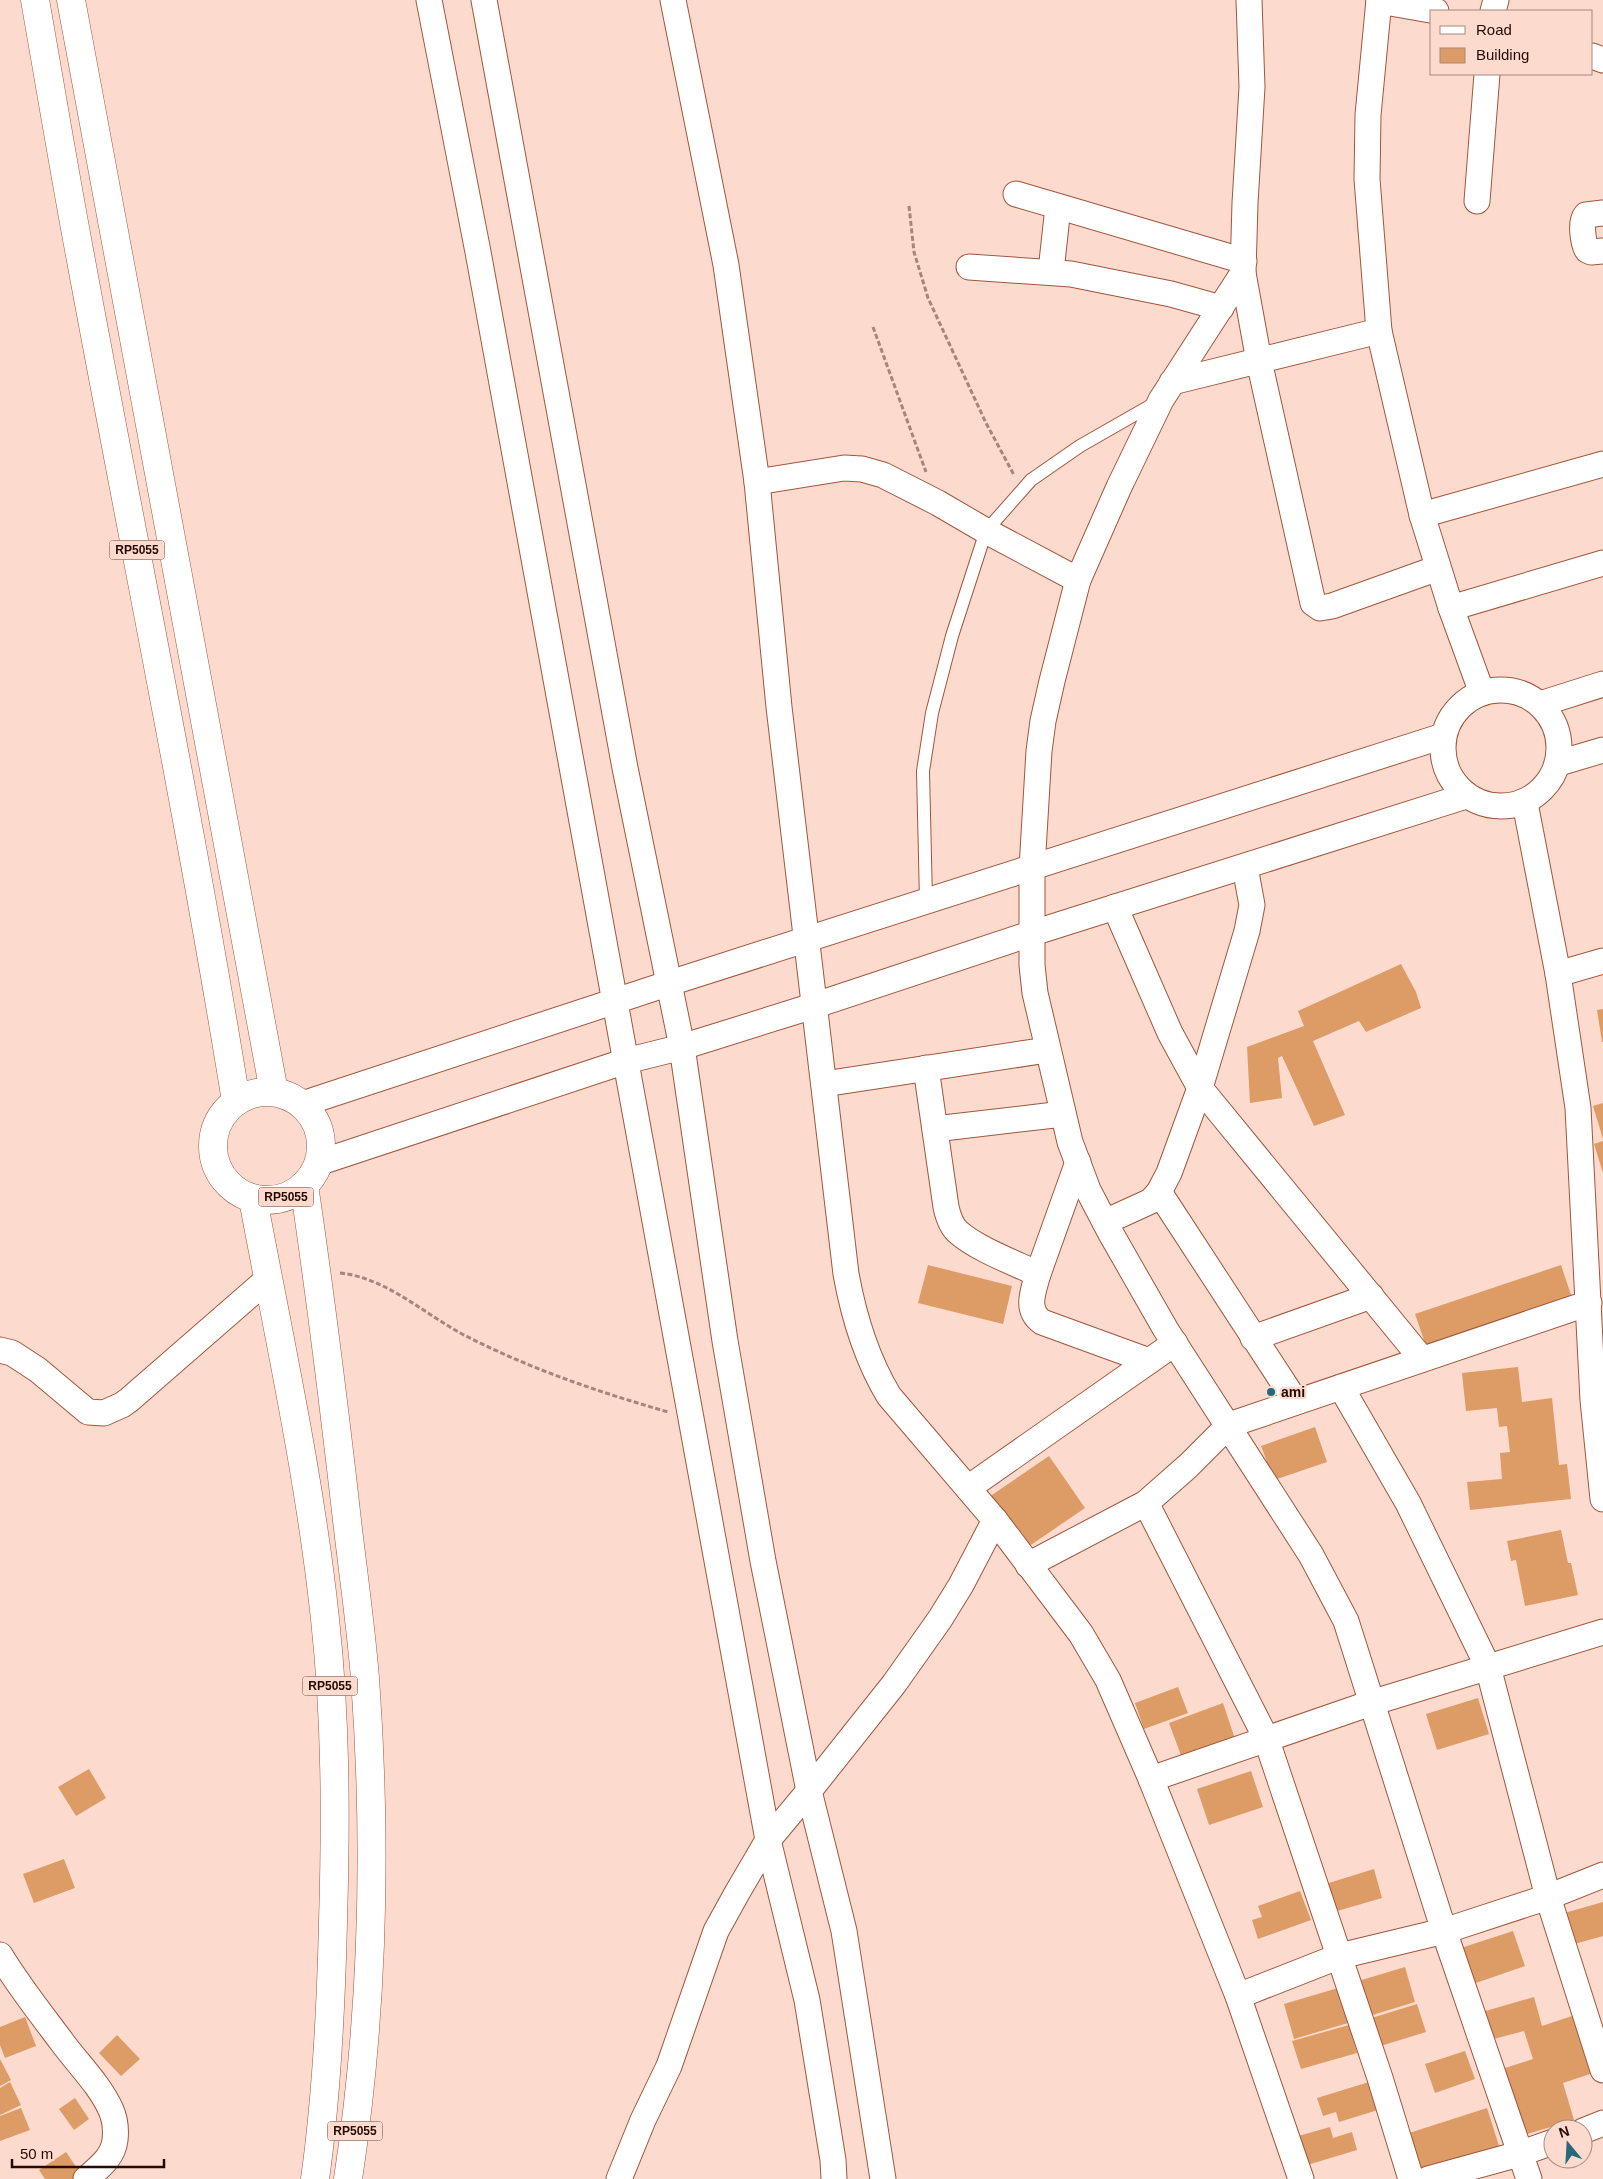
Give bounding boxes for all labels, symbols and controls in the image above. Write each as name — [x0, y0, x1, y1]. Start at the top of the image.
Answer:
legend — [1430, 10, 1593, 75]
text: Road — [1476, 21, 1512, 38]
text: Building — [1476, 46, 1529, 63]
road number: RP5055 — [110, 540, 164, 560]
road number: RP5055 — [258, 1188, 314, 1206]
place label: ami — [1281, 1384, 1305, 1400]
marker: ami — [1265, 1386, 1277, 1398]
road number: RP5055 — [302, 1676, 358, 1695]
north arrow — [1543, 2119, 1593, 2169]
road number: RP5055 — [328, 2122, 382, 2140]
text: N — [1557, 2122, 1571, 2141]
scale bar — [12, 2136, 165, 2168]
text: 50 m — [20, 2145, 53, 2162]

